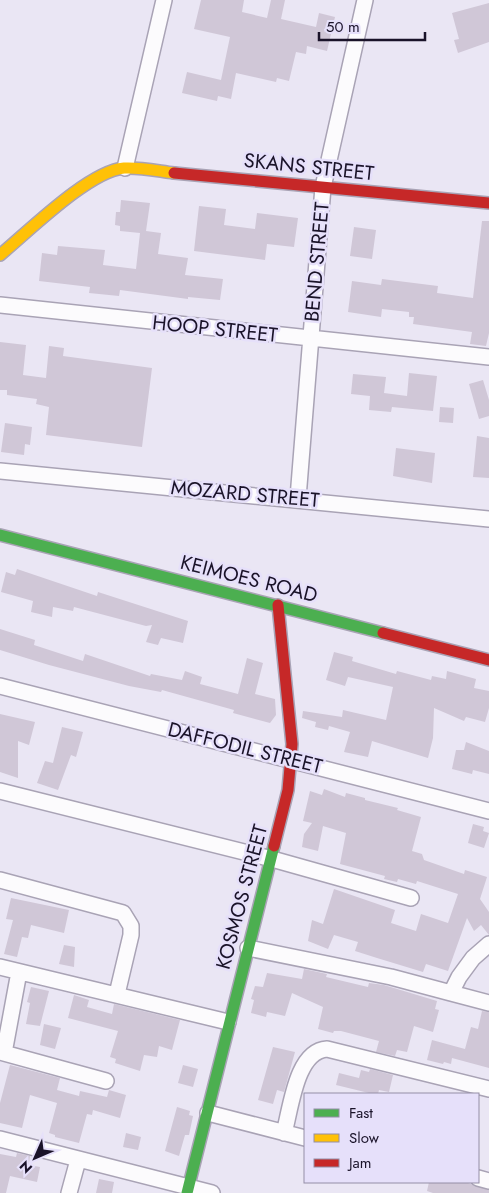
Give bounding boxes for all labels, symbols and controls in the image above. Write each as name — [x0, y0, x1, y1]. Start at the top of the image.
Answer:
scale bar — [319, 10, 425, 42]
text: 50 m — [326, 16, 360, 38]
street label: SKANS STREET — [242, 146, 376, 188]
street label: BEND STREET — [297, 200, 337, 323]
street label: HOOP STREET — [151, 308, 280, 350]
street label: MOZARD STREET — [169, 473, 321, 515]
street label: KEIMOES ROAD — [177, 548, 321, 610]
street label: DAFFODIL STREET — [165, 715, 326, 781]
street label: KOSMOS STREET — [209, 821, 275, 973]
legend — [304, 1093, 479, 1183]
text: Fast — [349, 1102, 373, 1124]
text: Slow — [349, 1127, 380, 1149]
north arrow — [10, 1133, 60, 1183]
text: Jam — [347, 1152, 372, 1174]
text: N — [15, 1156, 37, 1178]

